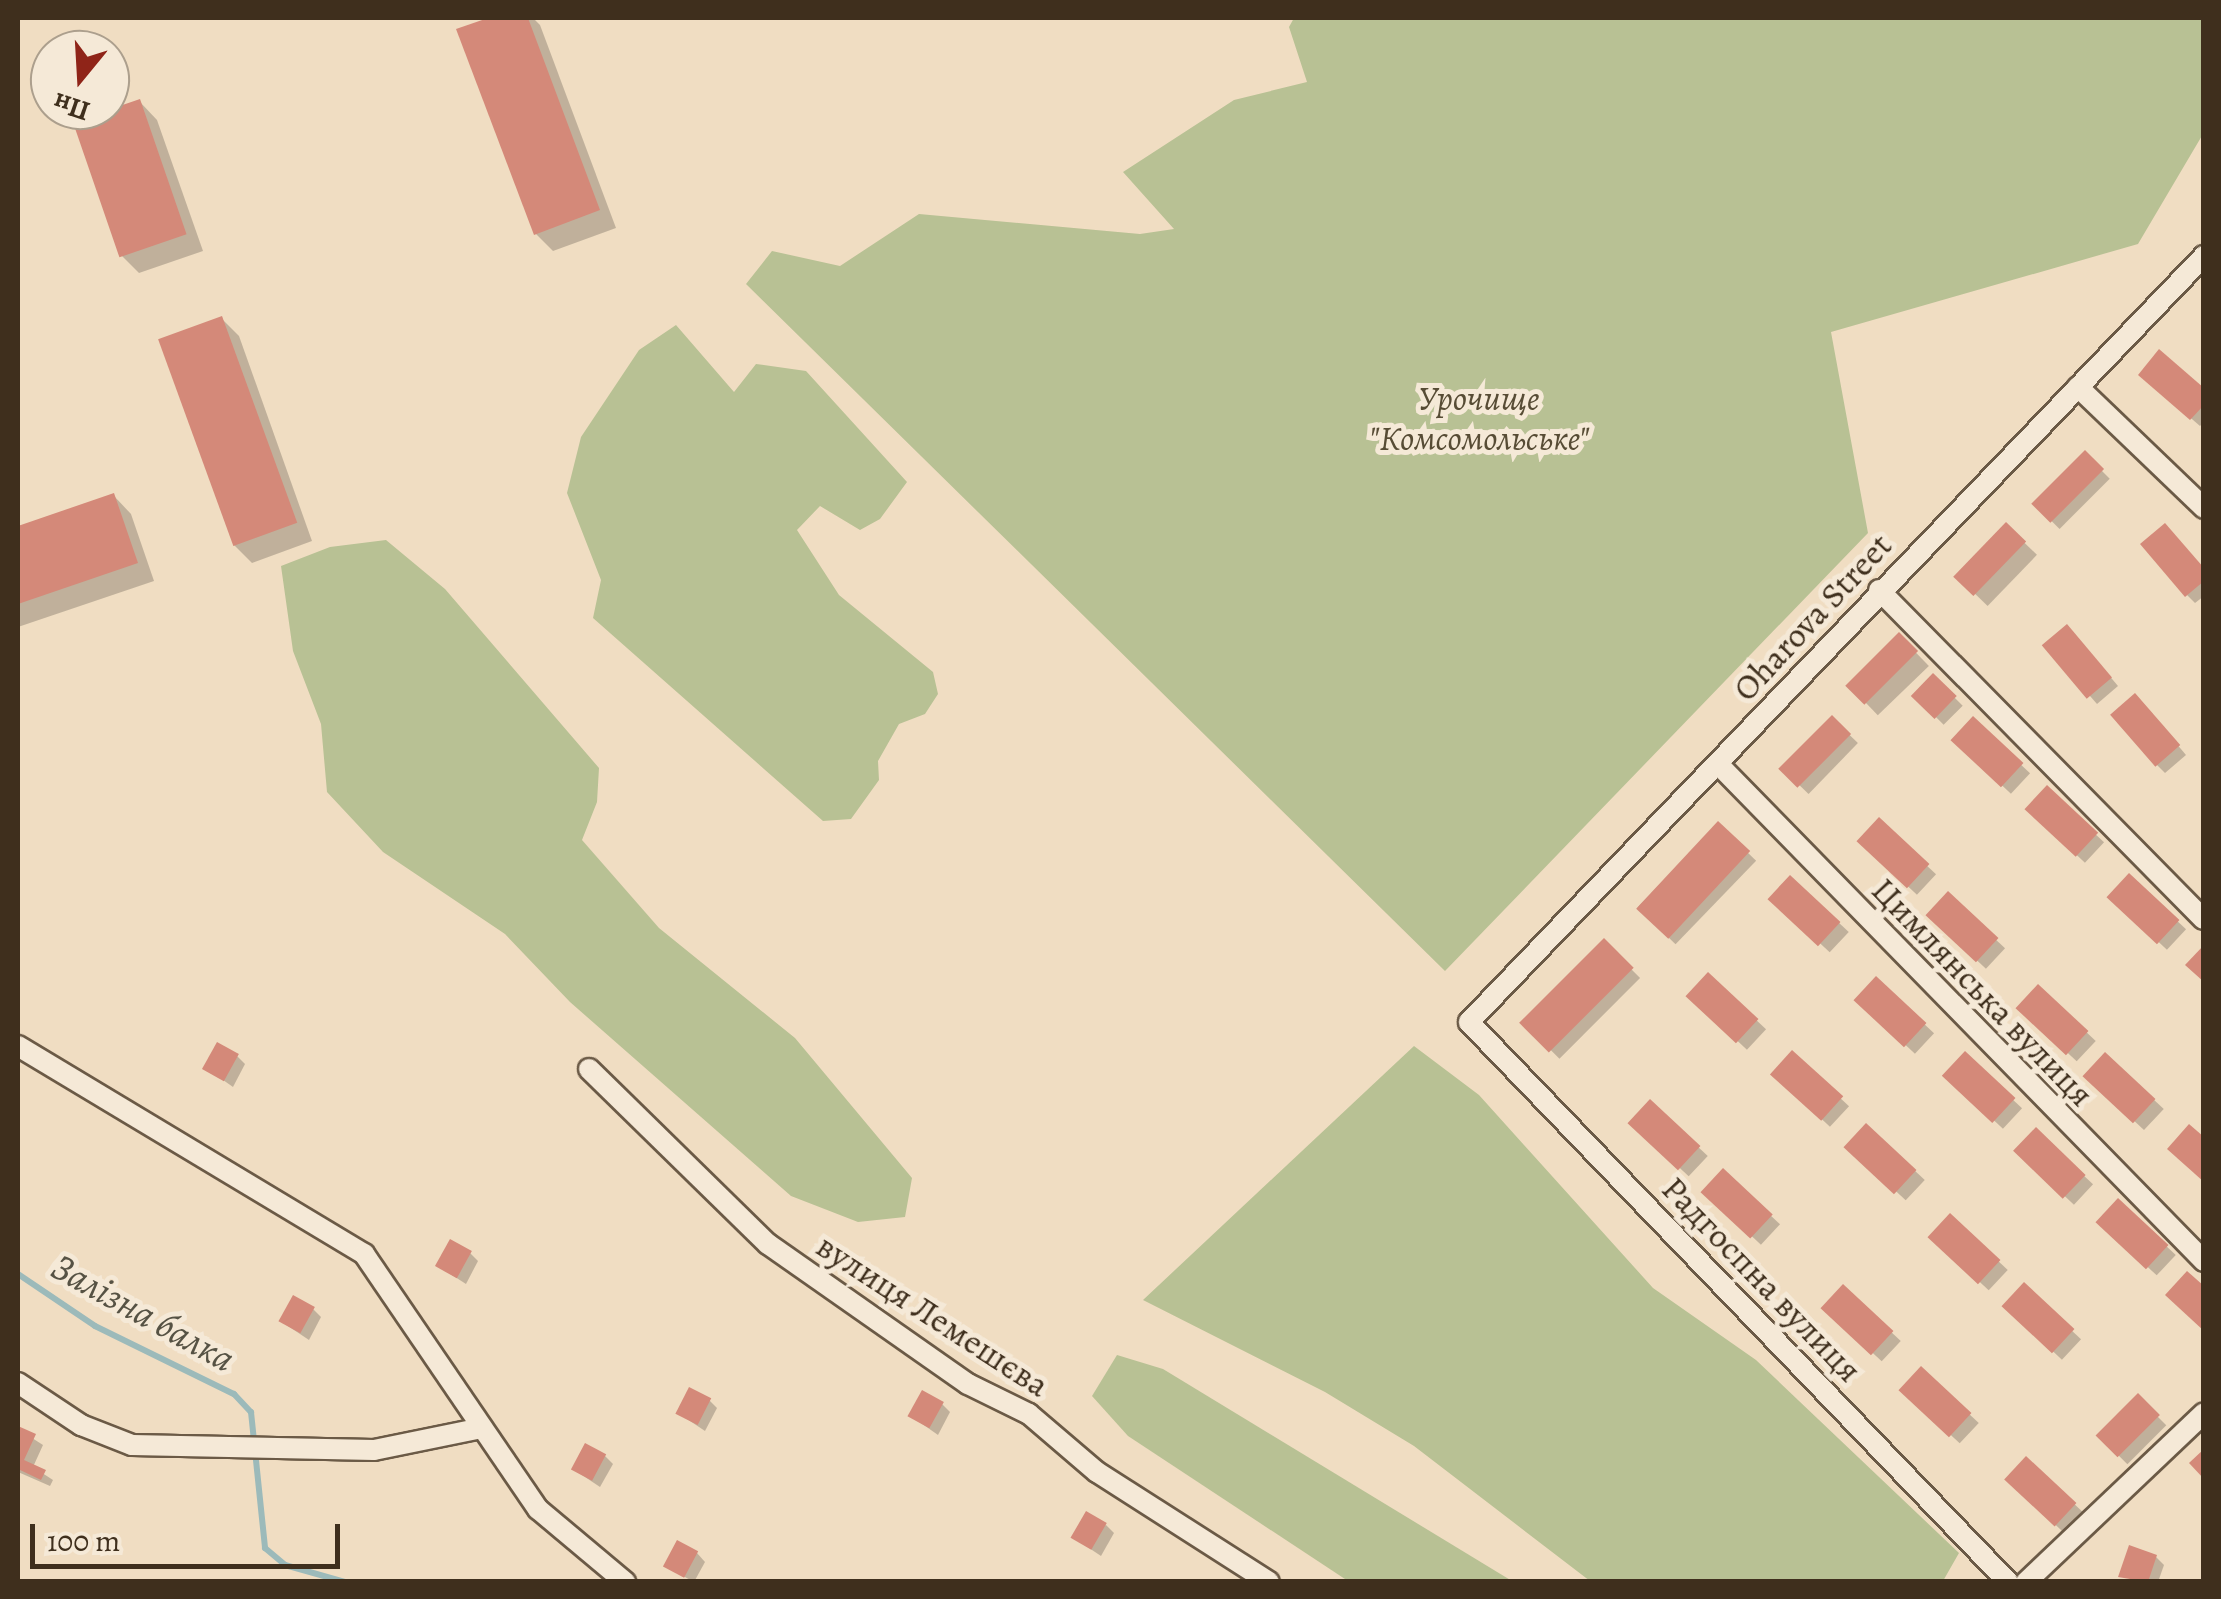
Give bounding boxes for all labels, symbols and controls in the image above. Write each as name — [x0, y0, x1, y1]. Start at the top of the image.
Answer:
north arrow — [30, 30, 130, 130]
text: Пн — [48, 83, 95, 130]
park label: Урочище "Комсомольське" — [1369, 377, 1589, 459]
street label: Oharova Street — [1724, 525, 1900, 709]
street label: Цимлянська вулиця — [1863, 869, 2103, 1115]
street label: Радгоспна вулиця — [1653, 1168, 1871, 1390]
street label: вулиця Лемешєва — [809, 1224, 1057, 1406]
water label: Залізна балка — [43, 1244, 243, 1382]
scale bar — [35, 1504, 345, 1566]
text: 100 m — [47, 1521, 120, 1561]

